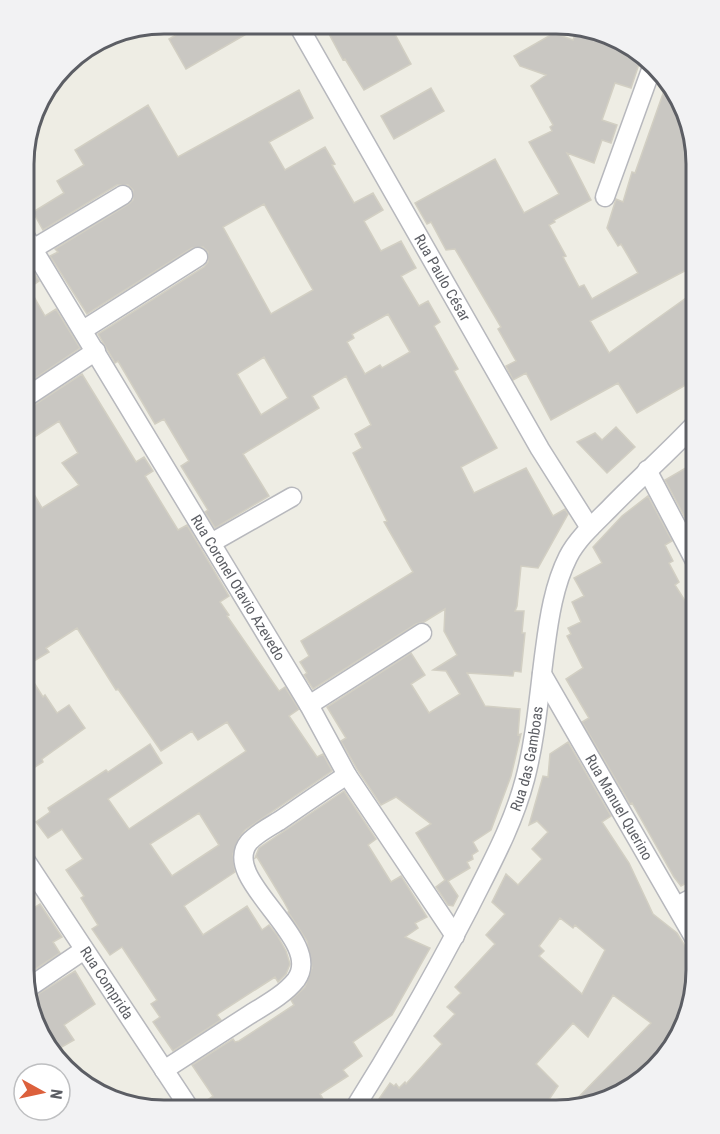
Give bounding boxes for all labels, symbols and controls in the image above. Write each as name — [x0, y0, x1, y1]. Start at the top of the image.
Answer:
street label: Rua Paulo César — [410, 231, 474, 325]
street label: Rua Coronel Otavio Azevedo — [187, 511, 289, 664]
street label: Rua das Gamboas — [506, 705, 547, 814]
street label: Rua Manuel Querino — [581, 751, 656, 863]
street label: Rua Comprida — [76, 943, 137, 1023]
north arrow — [12, 1062, 72, 1122]
text: N — [46, 1088, 66, 1100]

